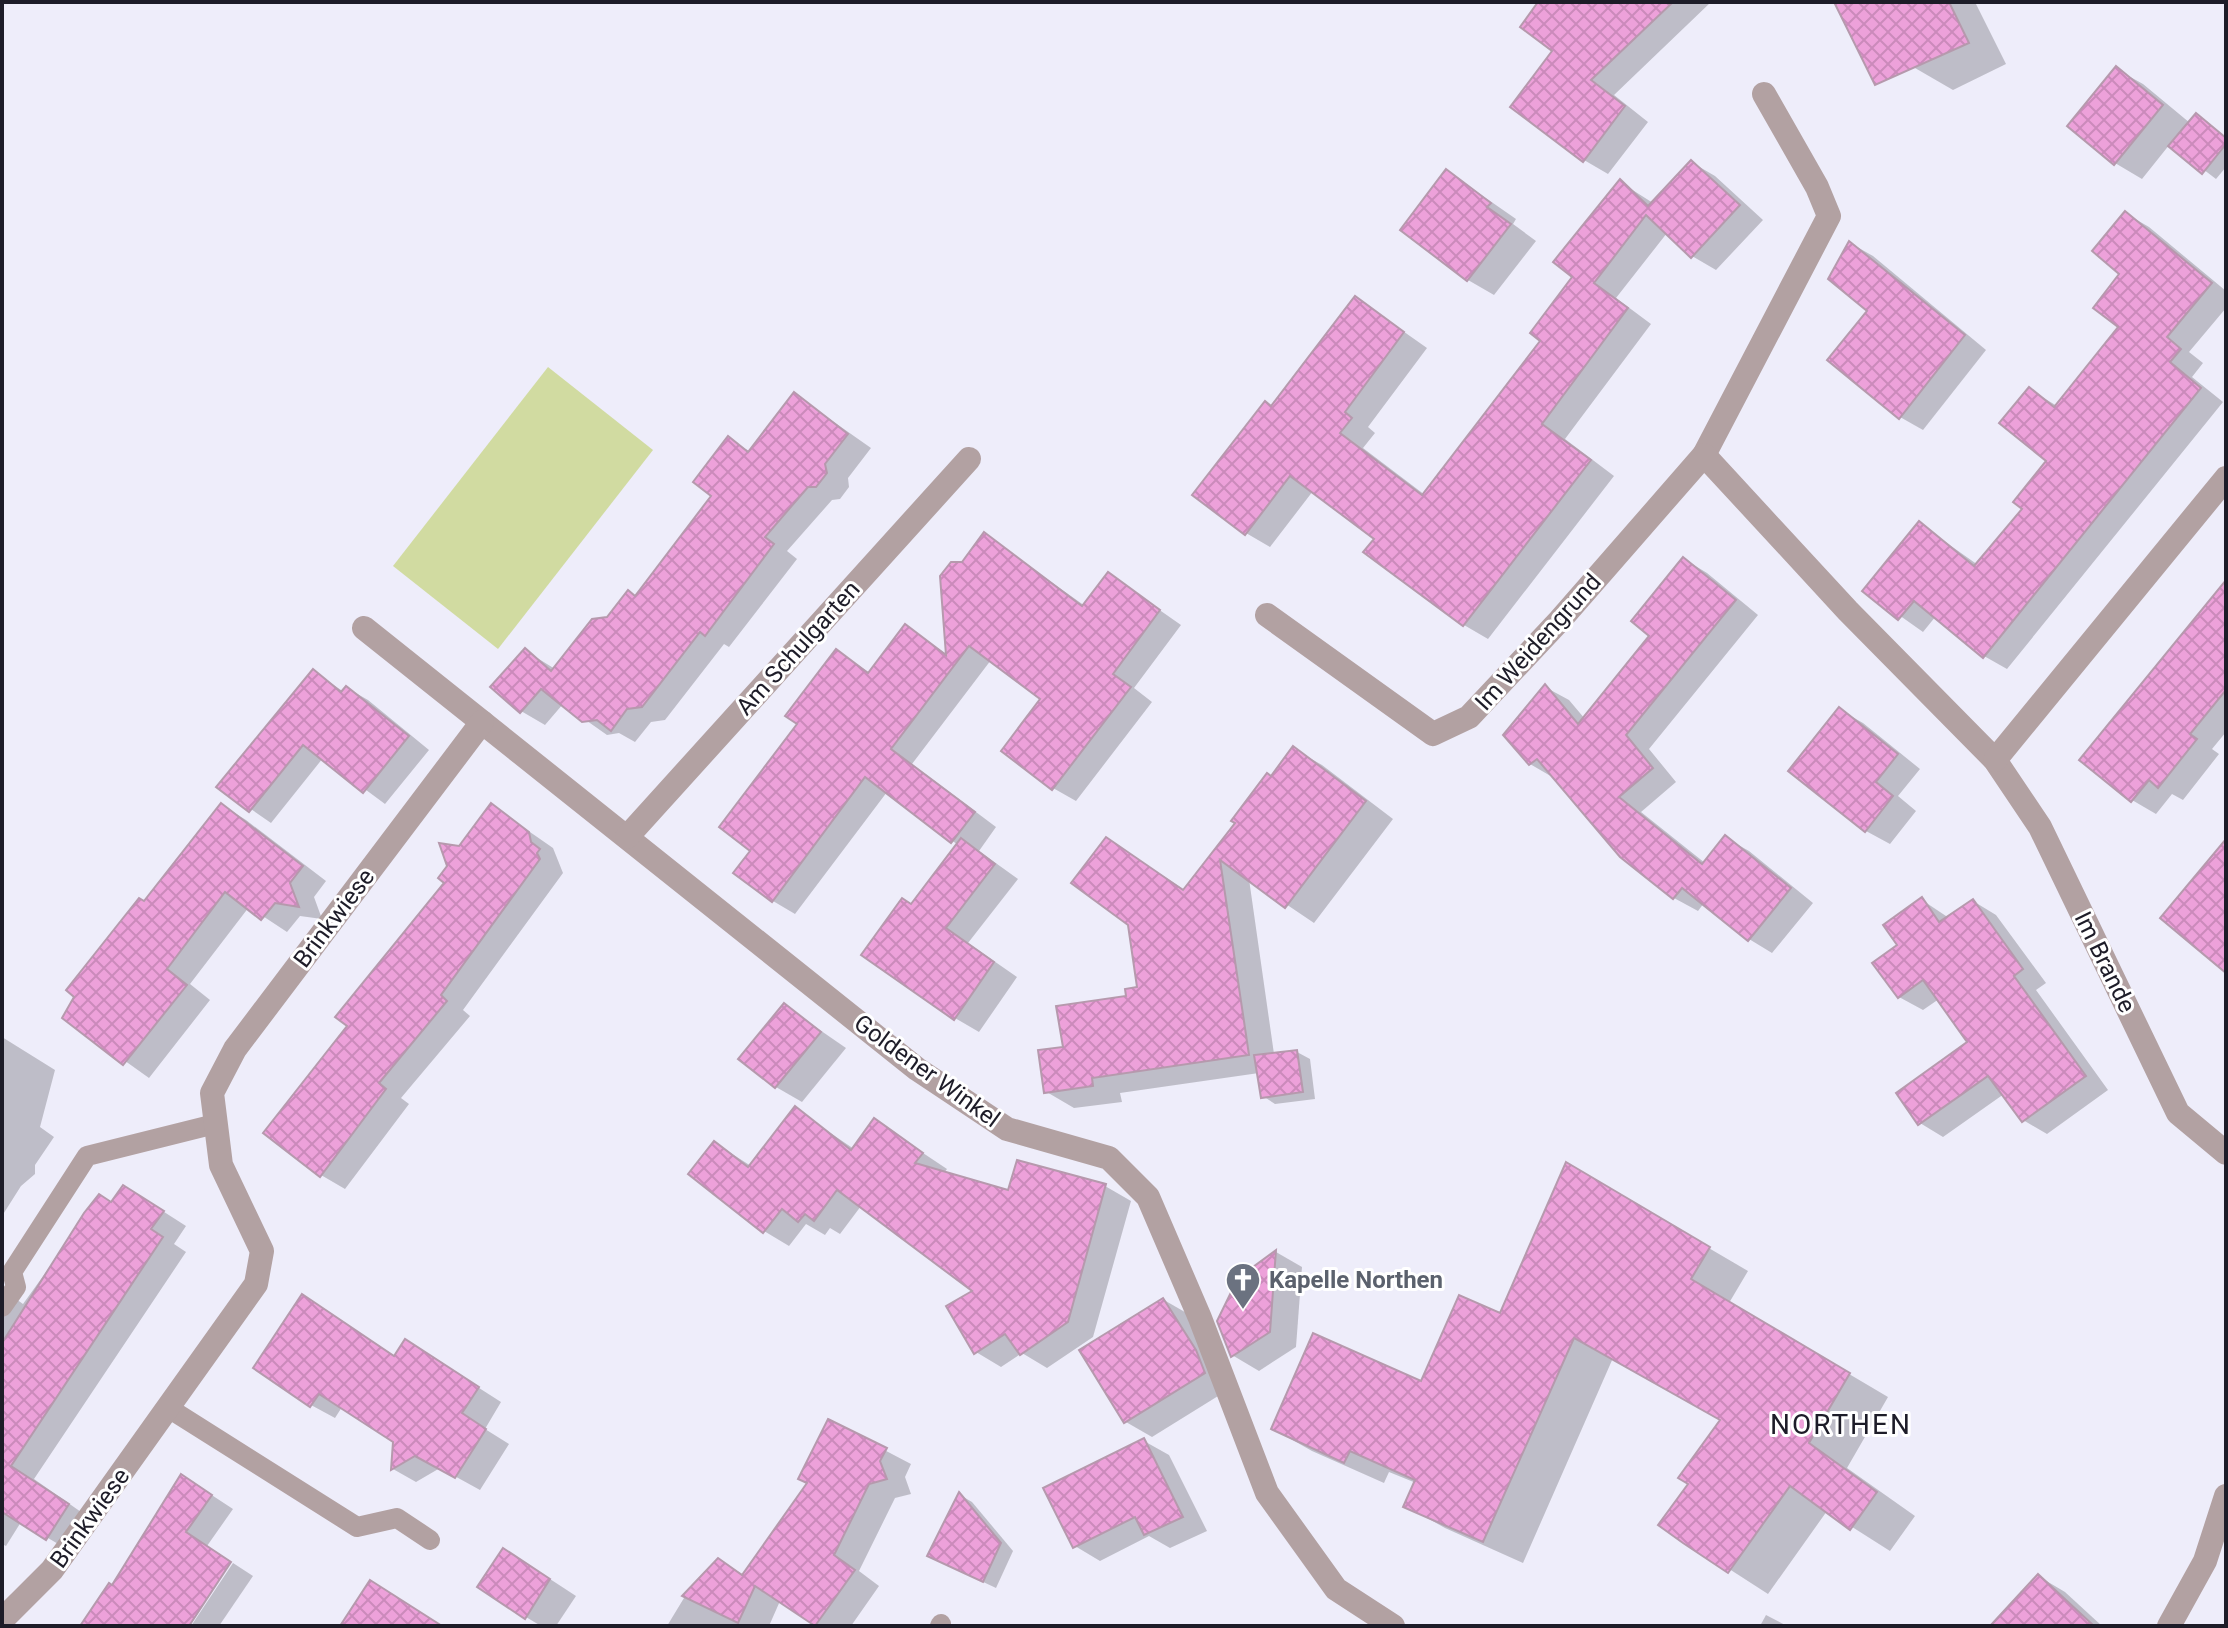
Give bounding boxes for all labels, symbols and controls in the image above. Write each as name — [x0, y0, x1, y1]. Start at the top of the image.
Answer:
street label: Im Weidengrund — [1469, 568, 1607, 716]
street label: Am Schulgarten — [730, 575, 866, 721]
street label: Brinkwiese — [288, 863, 380, 973]
street label: Im Brande — [2069, 907, 2141, 1017]
street label: Goldener Winkel — [849, 1009, 1005, 1133]
church icon: Kapelle Northen — [1224, 1261, 1262, 1311]
place label: Kapelle Northen — [1269, 1266, 1443, 1294]
district label: NORTHEN — [1770, 1408, 1912, 1441]
street label: Brinkwiese — [45, 1463, 135, 1573]

